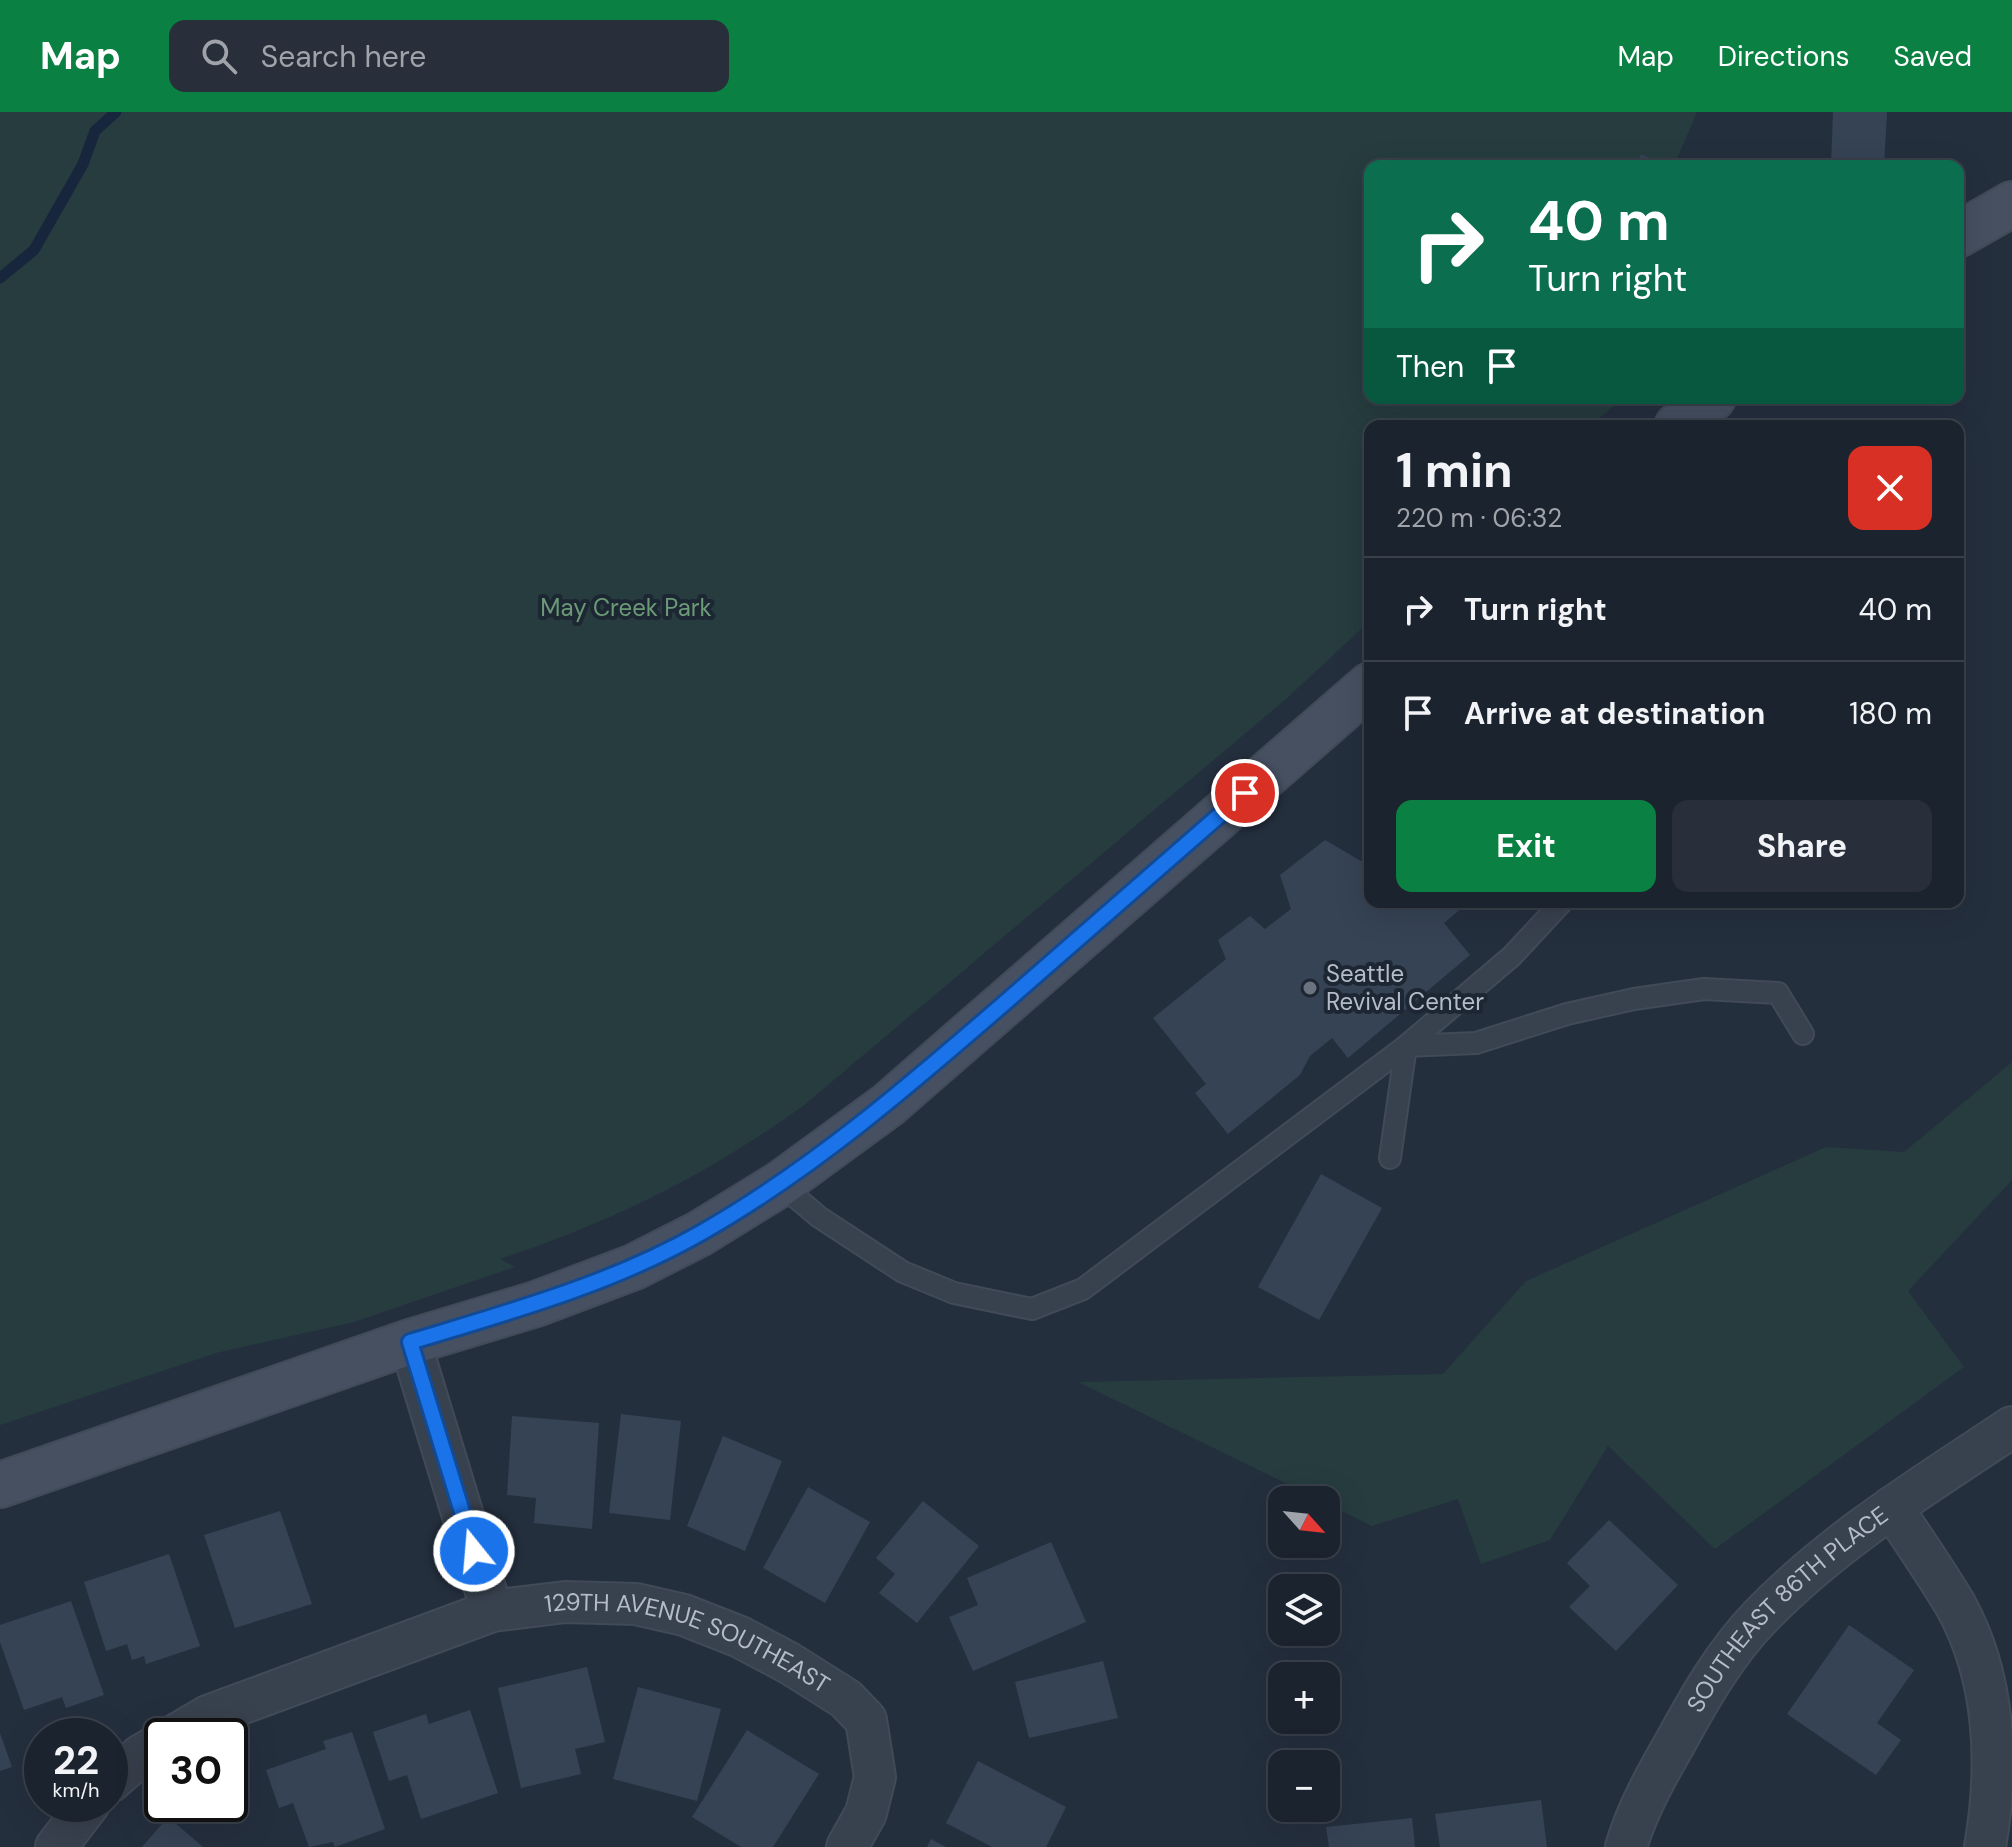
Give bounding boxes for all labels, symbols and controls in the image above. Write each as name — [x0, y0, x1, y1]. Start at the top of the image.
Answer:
search box — [169, 20, 729, 92]
text: Map — [40, 31, 121, 81]
icon: search — [197, 34, 241, 78]
text: Search here — [261, 37, 426, 76]
text: Map — [1617, 38, 1674, 75]
text: Directions — [1718, 38, 1850, 75]
text: Saved — [1894, 38, 1972, 75]
text: 40 m — [1528, 184, 1670, 257]
icon: right — [1396, 192, 1500, 296]
text: Turn right — [1528, 255, 1687, 302]
icon: arrive — [1480, 344, 1524, 388]
text: Then — [1396, 347, 1464, 386]
text: 1 min — [1396, 439, 1513, 502]
button: close — [1848, 446, 1932, 530]
text: 220 m · 06:32 — [1396, 501, 1562, 535]
icon: right — [1396, 587, 1440, 631]
text: Turn right — [1464, 590, 1607, 629]
text: 40 m — [1859, 590, 1932, 629]
park label: May Creek Park — [540, 592, 712, 623]
icon: arrive — [1396, 691, 1440, 735]
text: Arrive at destination — [1464, 694, 1765, 733]
text: 180 m — [1849, 694, 1932, 733]
pin — [1211, 759, 1279, 827]
icon: arrive — [1223, 771, 1267, 815]
button: Exit — [1396, 800, 1656, 892]
button: Share — [1672, 800, 1932, 892]
place label: Seattle Revival Center — [1326, 958, 1484, 1017]
marker: Seattle Revival Center — [1301, 979, 1319, 997]
north arrow — [1268, 1486, 1340, 1558]
map controls — [1268, 1486, 1340, 1822]
street label: SOUTHEAST 86TH PLACE — [1679, 1499, 1894, 1718]
position arrow — [432, 1509, 516, 1593]
button: layers — [1268, 1574, 1340, 1646]
street label: 129TH AVENUE SOUTHEAST — [543, 1586, 836, 1700]
button: + — [1268, 1662, 1340, 1734]
speed limit sign: 30 — [144, 1718, 248, 1822]
text: 22 — [53, 1734, 99, 1786]
button: − — [1268, 1750, 1340, 1822]
text: km/h — [52, 1777, 100, 1803]

